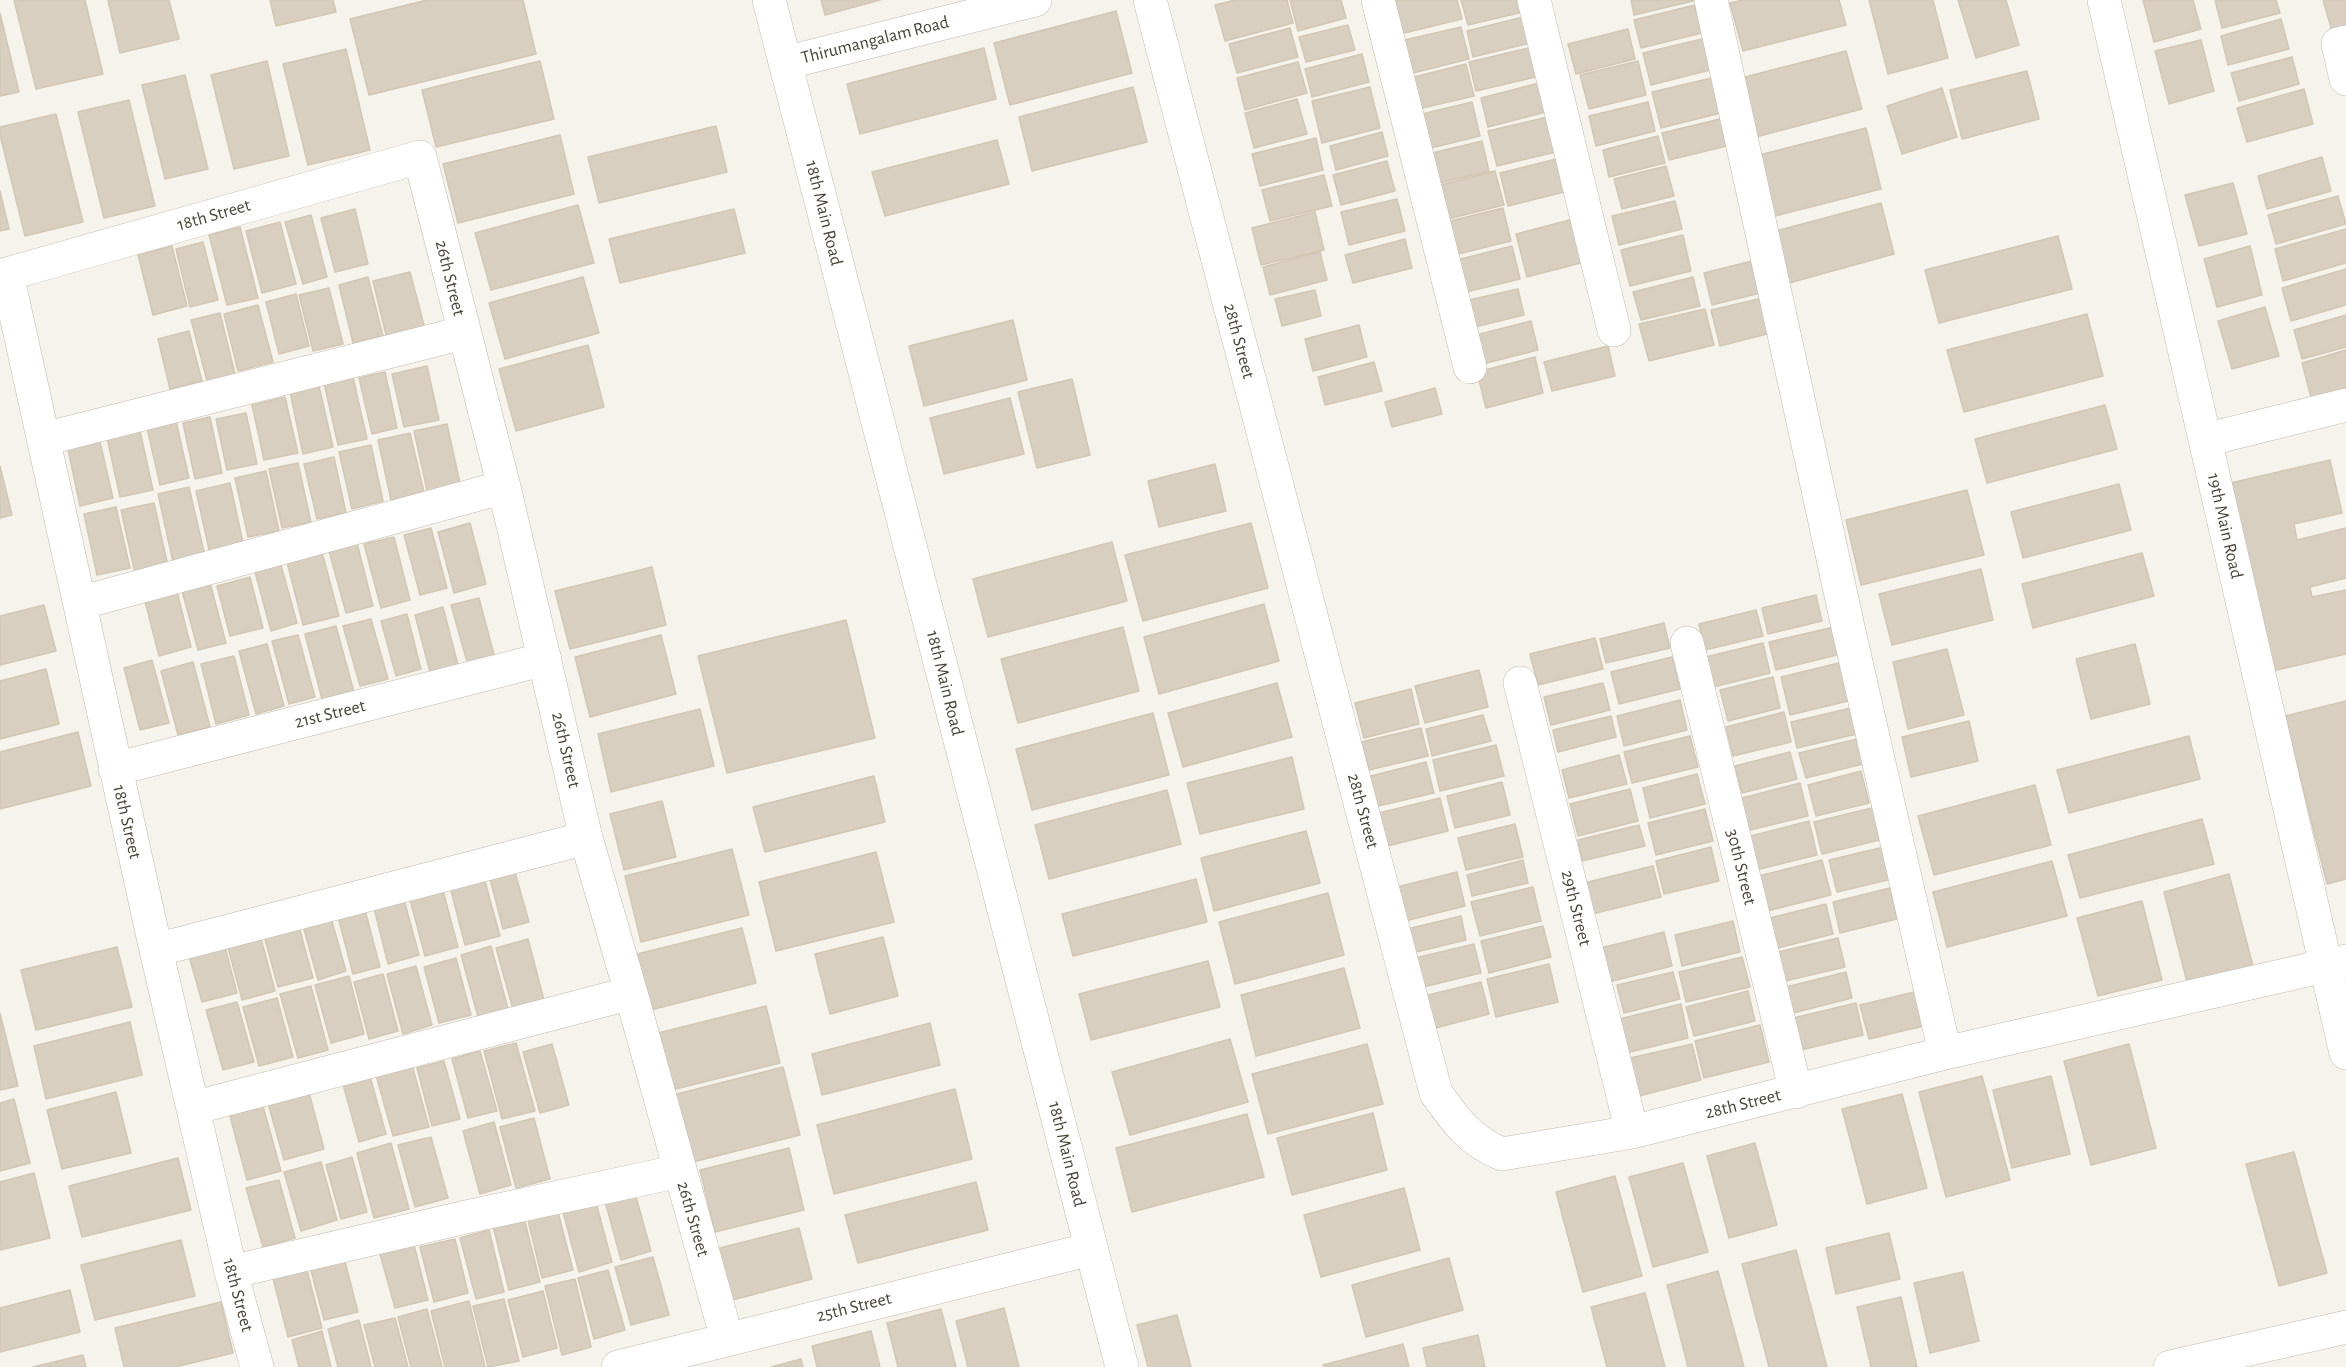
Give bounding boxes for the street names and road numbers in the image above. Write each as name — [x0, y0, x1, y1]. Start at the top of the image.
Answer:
street label: Thirumangalam Road — [799, 11, 951, 69]
street label: 18th Main Road — [801, 158, 847, 268]
street label: 18th Street — [175, 194, 253, 236]
street label: 26th Street — [430, 238, 470, 318]
street label: 28th Street — [1219, 301, 1259, 381]
street label: 19th Main Road — [2202, 471, 2248, 581]
street label: 18th Main Road — [922, 628, 968, 738]
street label: 21st Street — [292, 695, 368, 733]
street label: 26th Street — [547, 710, 585, 790]
street label: 28th Street — [1343, 771, 1383, 851]
street label: 18th Street — [108, 783, 146, 861]
street label: 30th Street — [1721, 827, 1761, 907]
street label: 29th Street — [1556, 868, 1596, 948]
street label: 28th Street — [1703, 1084, 1783, 1124]
street label: 18th Main Road — [1044, 1099, 1090, 1209]
street label: 26th Street — [672, 1179, 714, 1259]
street label: 18th Street — [218, 1256, 258, 1334]
street label: 25th Street — [814, 1287, 894, 1327]

